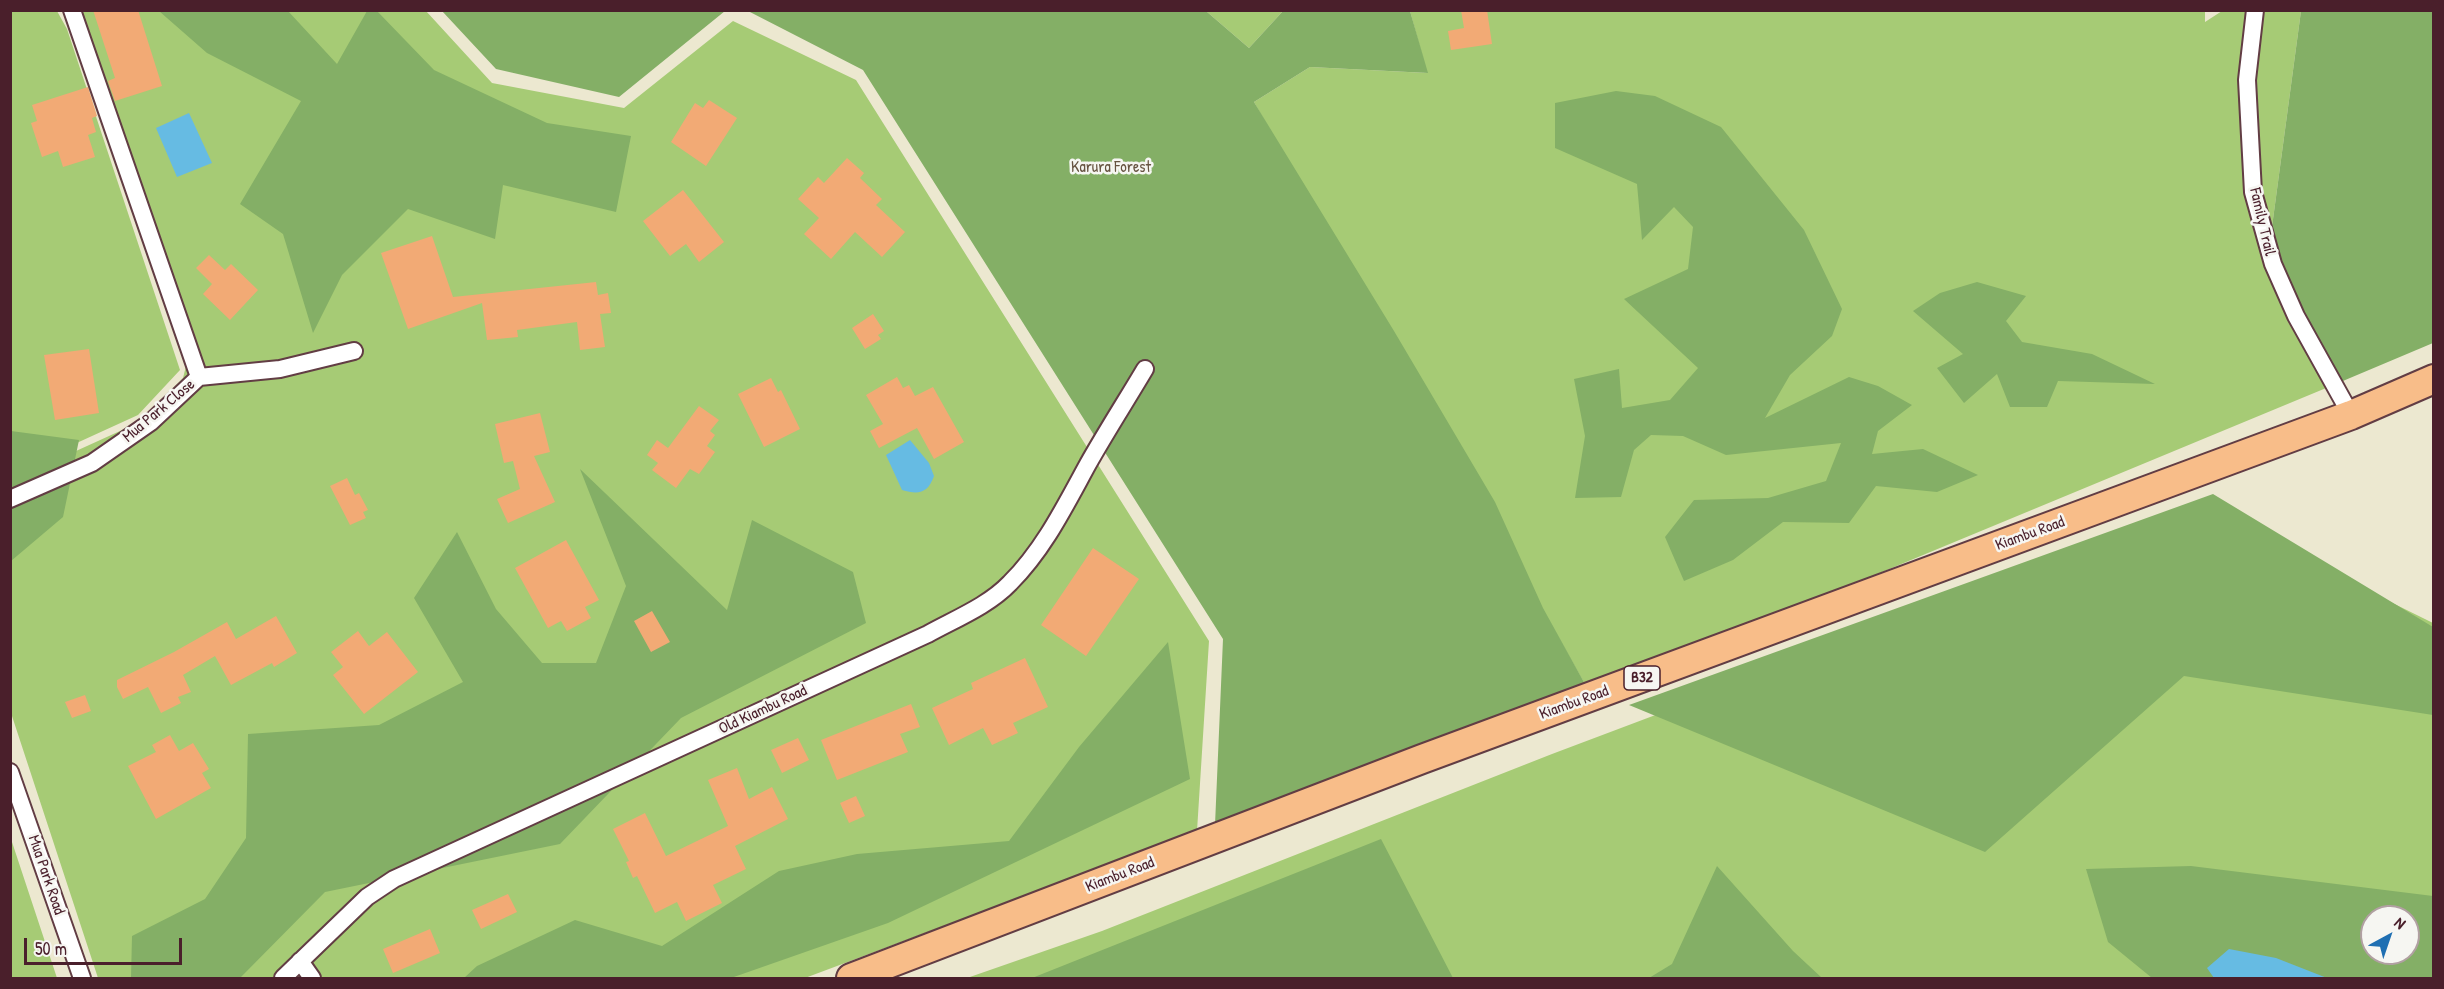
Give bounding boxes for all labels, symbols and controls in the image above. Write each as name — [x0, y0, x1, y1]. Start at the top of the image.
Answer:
park label: Karura Forest — [1071, 158, 1151, 178]
street label: Family Trail — [2245, 186, 2279, 258]
street label: Mua Park Close — [119, 375, 199, 447]
street label: Kiambu Road — [1993, 513, 2067, 555]
road number: B32 — [1624, 666, 1660, 690]
street label: Old Kiambu Road — [716, 681, 810, 739]
street label: Kiambu Road — [1537, 682, 1611, 724]
street label: Mua Park Road — [23, 833, 69, 917]
street label: Kiambu Road — [1083, 853, 1157, 897]
north arrow — [2360, 905, 2420, 965]
text: N — [2390, 912, 2411, 934]
scale bar — [27, 926, 184, 964]
text: 50 m — [35, 936, 67, 961]

